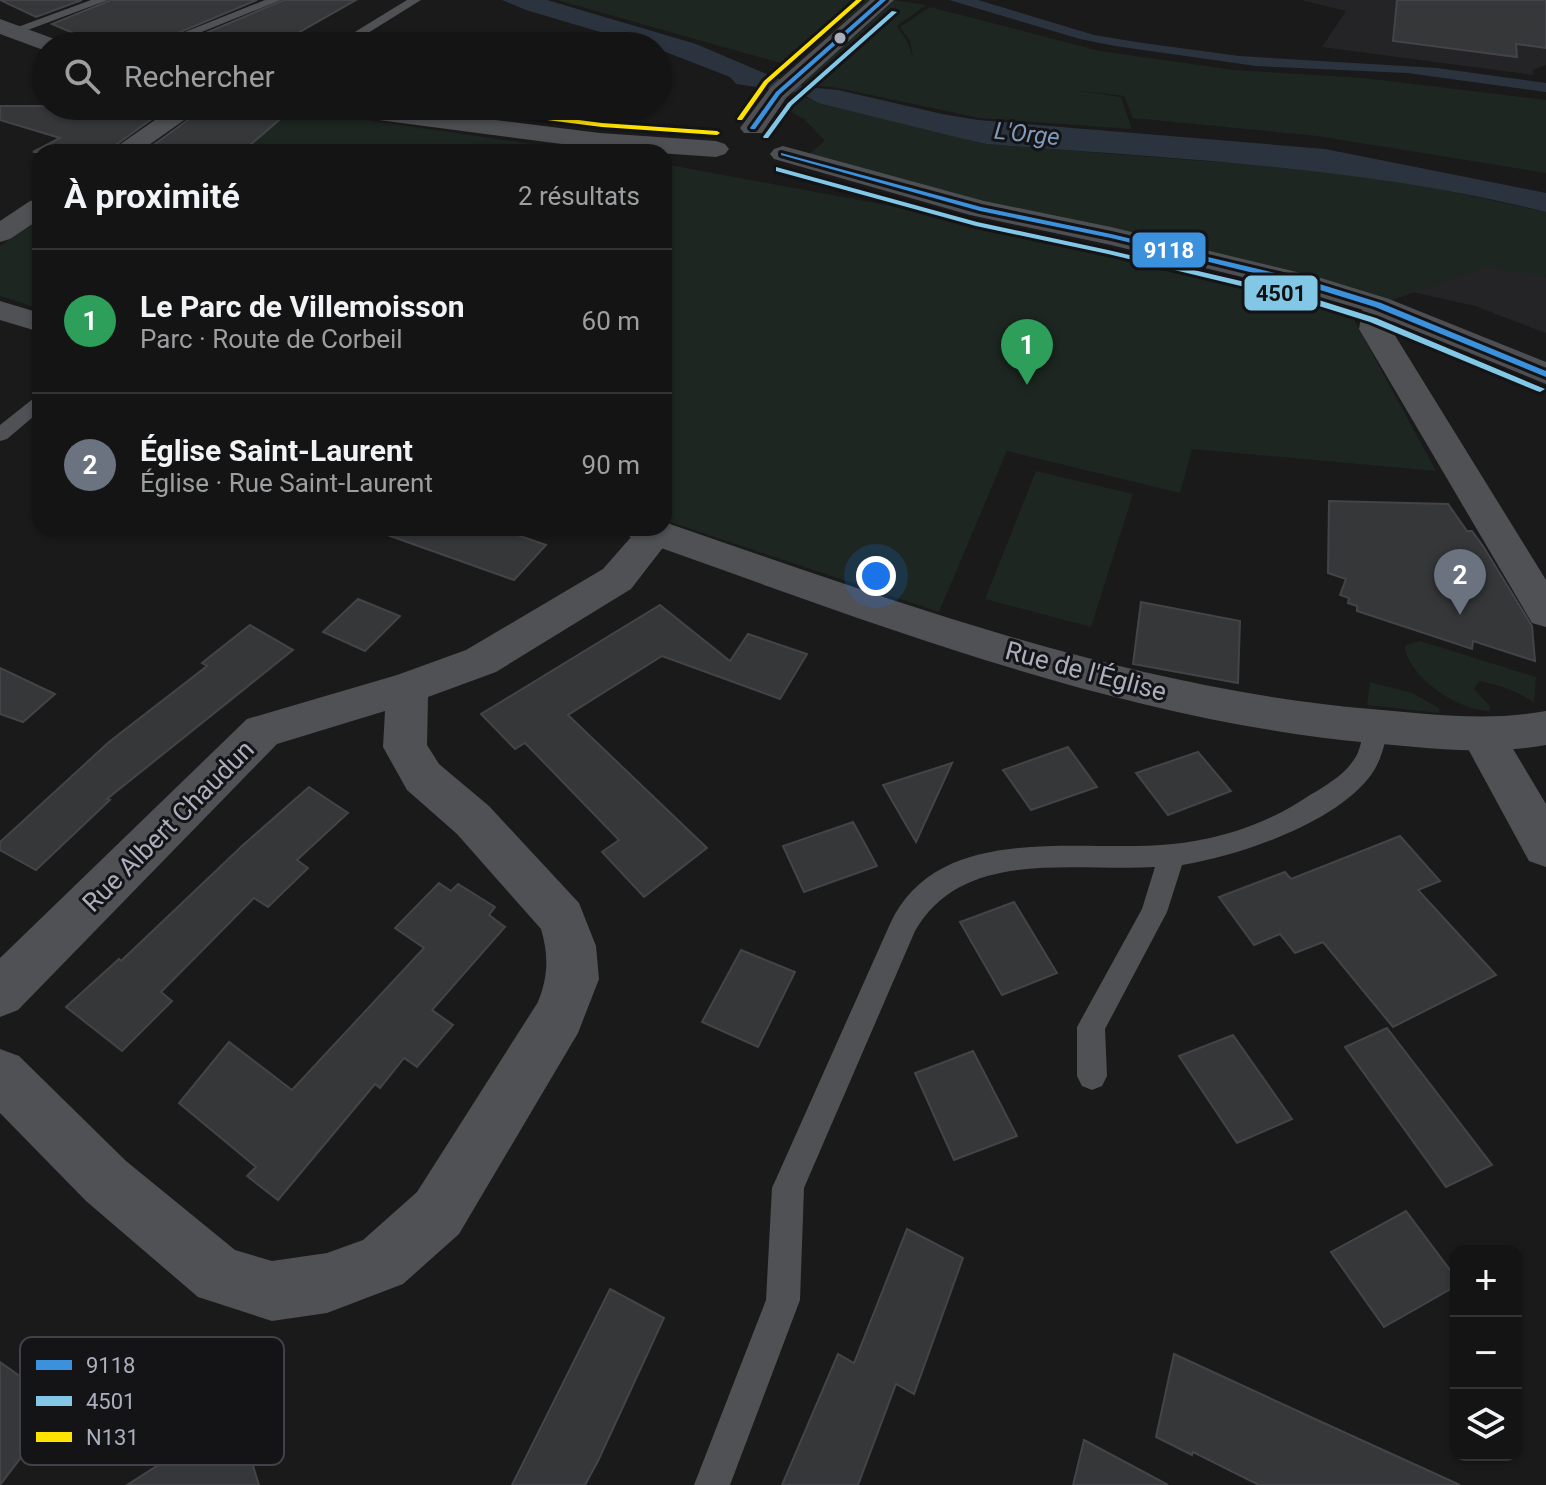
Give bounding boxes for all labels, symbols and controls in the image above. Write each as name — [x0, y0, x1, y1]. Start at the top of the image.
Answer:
unlabelled marker — [832, 30, 848, 46]
search box — [32, 32, 672, 120]
icon: search — [60, 54, 104, 98]
text: Rechercher — [124, 59, 275, 94]
water label: L'Orge — [993, 117, 1061, 151]
text: À proximité — [64, 176, 240, 216]
text: 2 résultats — [518, 181, 640, 211]
line badge: 9118 — [1131, 231, 1207, 269]
text: 9118 — [1144, 238, 1194, 263]
line badge: 4501 — [1243, 274, 1319, 312]
text: 4501 — [1256, 281, 1306, 306]
text: Le Parc de Villemoisson — [140, 289, 465, 324]
text: 1 — [83, 306, 97, 336]
text: 60 m — [582, 306, 640, 336]
pin: 1 — [1001, 319, 1053, 385]
text: Parc · Route de Corbeil — [140, 324, 403, 354]
text: Église Saint-Laurent — [140, 433, 413, 468]
text: 2 — [83, 450, 97, 480]
text: 90 m — [582, 450, 640, 480]
text: Église · Rue Saint-Laurent — [140, 468, 433, 498]
pin: 2 — [1434, 549, 1486, 615]
your location — [856, 556, 896, 596]
street label: Rue de l'Église — [1002, 635, 1170, 707]
street label: Rue Albert Chaudun — [76, 734, 260, 918]
map controls — [1450, 1245, 1522, 1461]
button: + — [1450, 1245, 1522, 1317]
button: − — [1450, 1317, 1522, 1389]
legend — [20, 1337, 284, 1465]
text: 9118 — [86, 1353, 135, 1378]
text: 4501 — [86, 1389, 135, 1414]
button: layers — [1450, 1389, 1522, 1461]
text: N131 — [86, 1425, 139, 1450]

